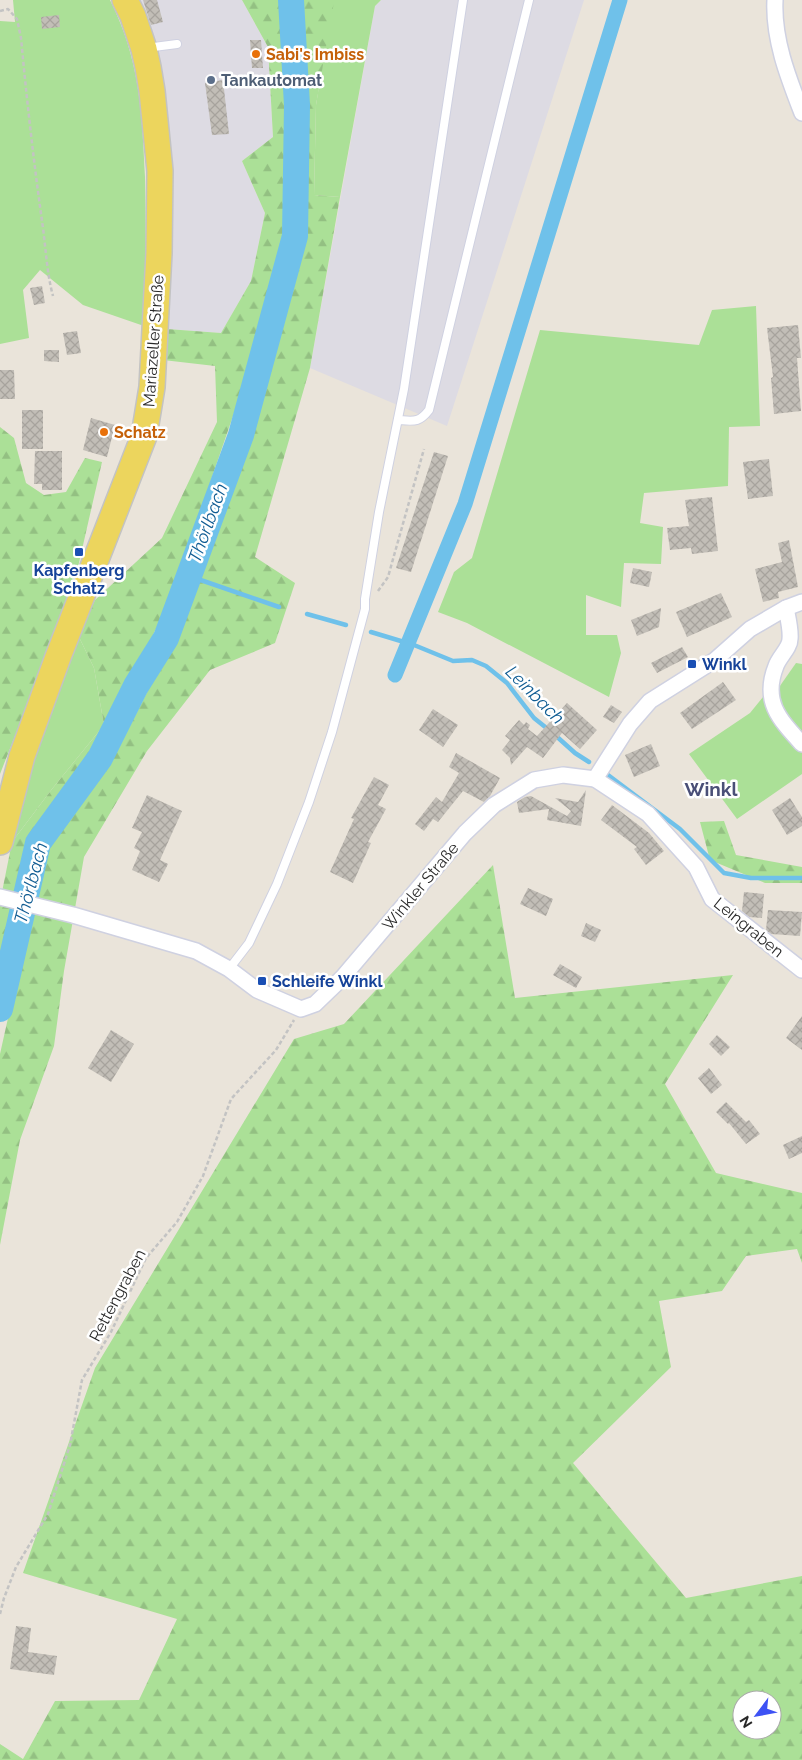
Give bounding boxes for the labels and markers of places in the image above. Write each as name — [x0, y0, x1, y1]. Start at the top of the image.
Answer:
place label: Sabi's Imbiss — [266, 45, 364, 64]
marker: Sabi's Imbiss — [250, 48, 262, 60]
place label: Tankautomat — [221, 71, 322, 90]
marker: Tankautomat — [205, 74, 217, 86]
place label: Schatz — [114, 423, 166, 442]
marker: Schatz — [98, 426, 110, 438]
marker: Kapfenberg Schatz — [73, 546, 85, 558]
place label: Kapfenberg Schatz — [34, 561, 124, 598]
place label: Winkl — [702, 655, 748, 674]
marker: Winkl — [686, 658, 698, 670]
place label: Schleife Winkl — [272, 972, 383, 991]
marker: Schleife Winkl — [256, 975, 268, 987]

